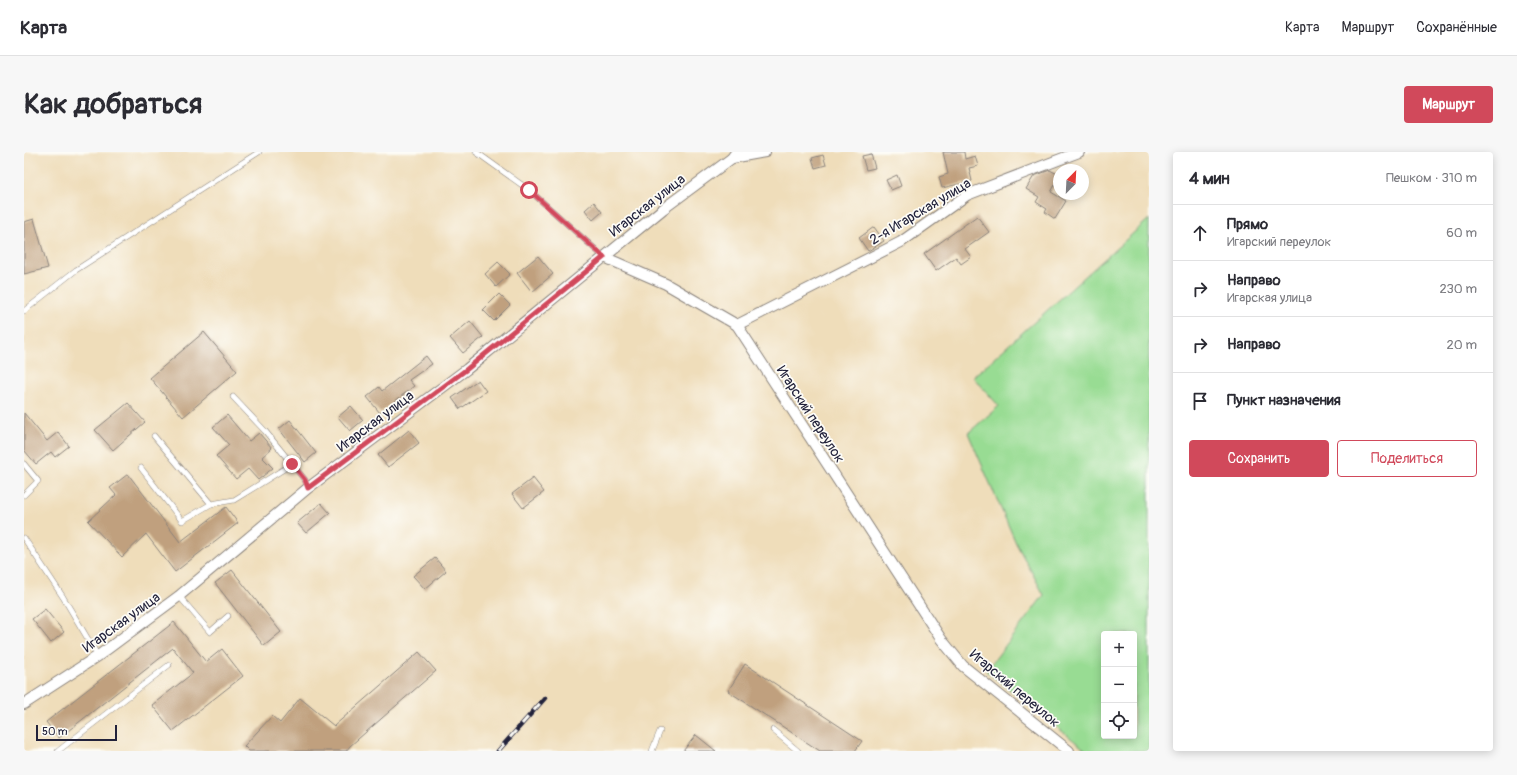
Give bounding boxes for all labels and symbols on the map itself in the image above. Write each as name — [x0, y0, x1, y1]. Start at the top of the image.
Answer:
north arrow — [1053, 164, 1089, 200]
street label: Игарская улица — [606, 170, 689, 240]
street label: 2-я Игарская улица — [867, 175, 974, 248]
route start — [520, 181, 538, 199]
street label: Игарский переулок — [773, 363, 848, 466]
street label: Игарская улица — [334, 387, 417, 456]
route end — [283, 455, 301, 473]
street label: Игарская улица — [79, 589, 163, 656]
street label: Игарский переулок — [966, 646, 1063, 731]
scale bar — [36, 723, 117, 742]

